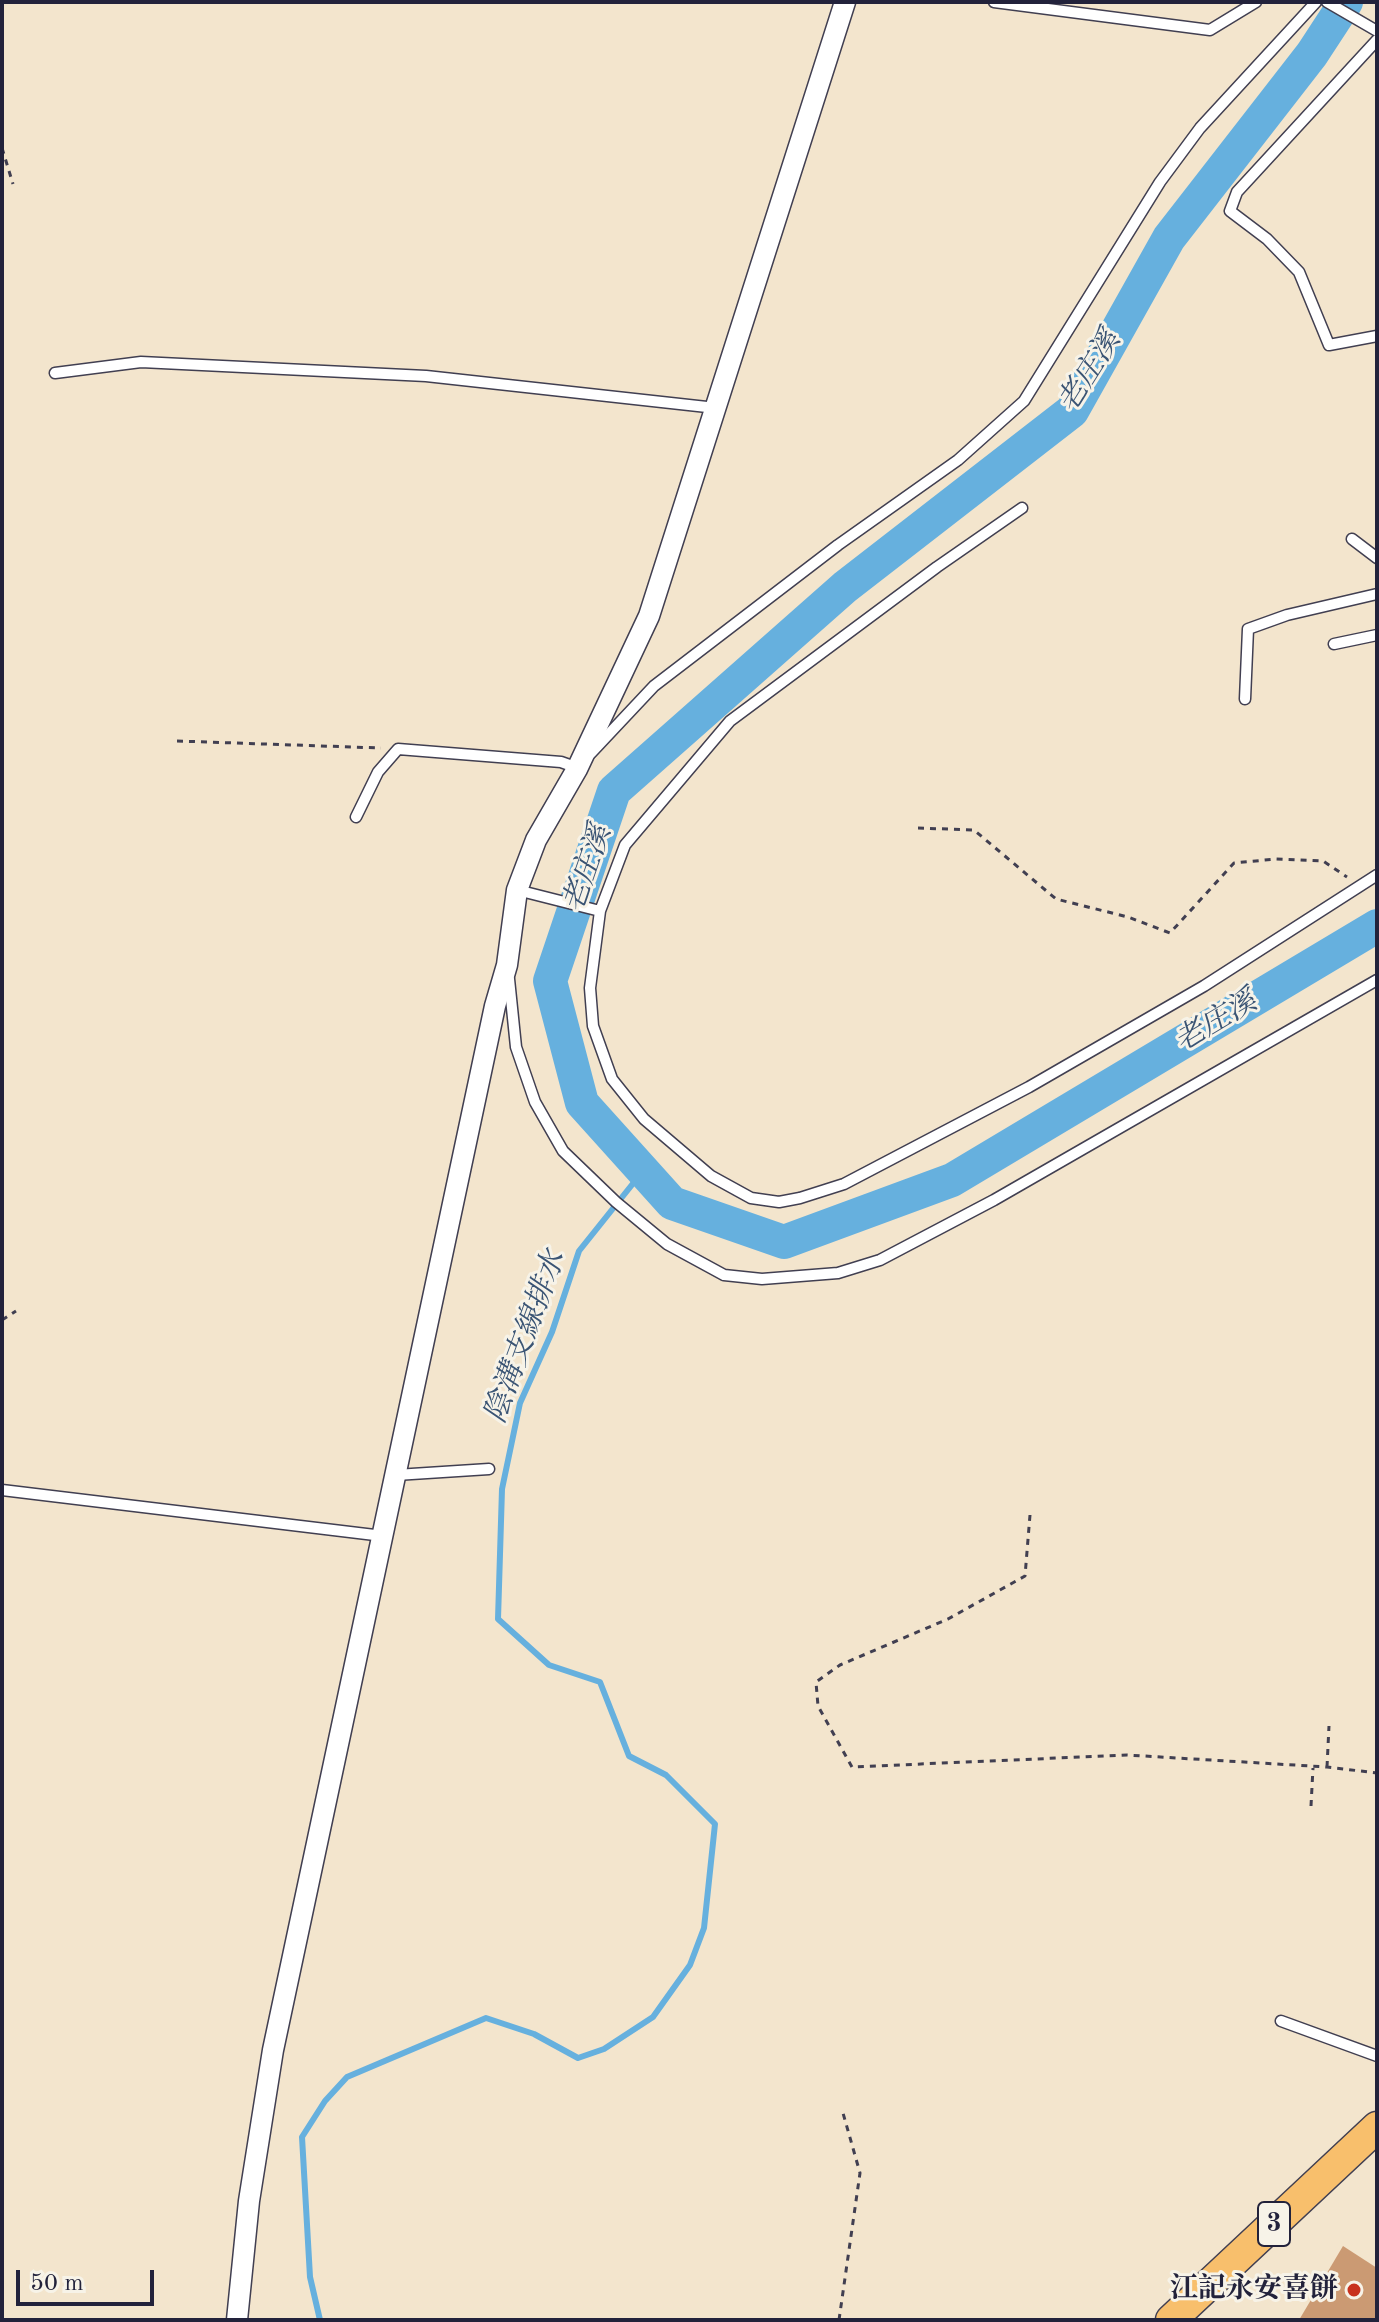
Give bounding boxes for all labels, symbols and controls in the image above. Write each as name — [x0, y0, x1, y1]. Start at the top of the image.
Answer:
water label: 老庄溪 — [1051, 324, 1129, 420]
water label: 老庄溪 — [556, 821, 620, 917]
water label: 老庄溪 — [1168, 983, 1264, 1061]
water label: 陰溝支線排水 — [478, 1246, 574, 1428]
road number: 3 — [1258, 2202, 1290, 2246]
scale bar — [20, 2254, 158, 2304]
text: 50 m — [30, 2272, 84, 2296]
place label: 江記永安喜餅 — [1170, 2273, 1338, 2307]
marker: 江記永安喜餅 — [1345, 2281, 1363, 2299]

